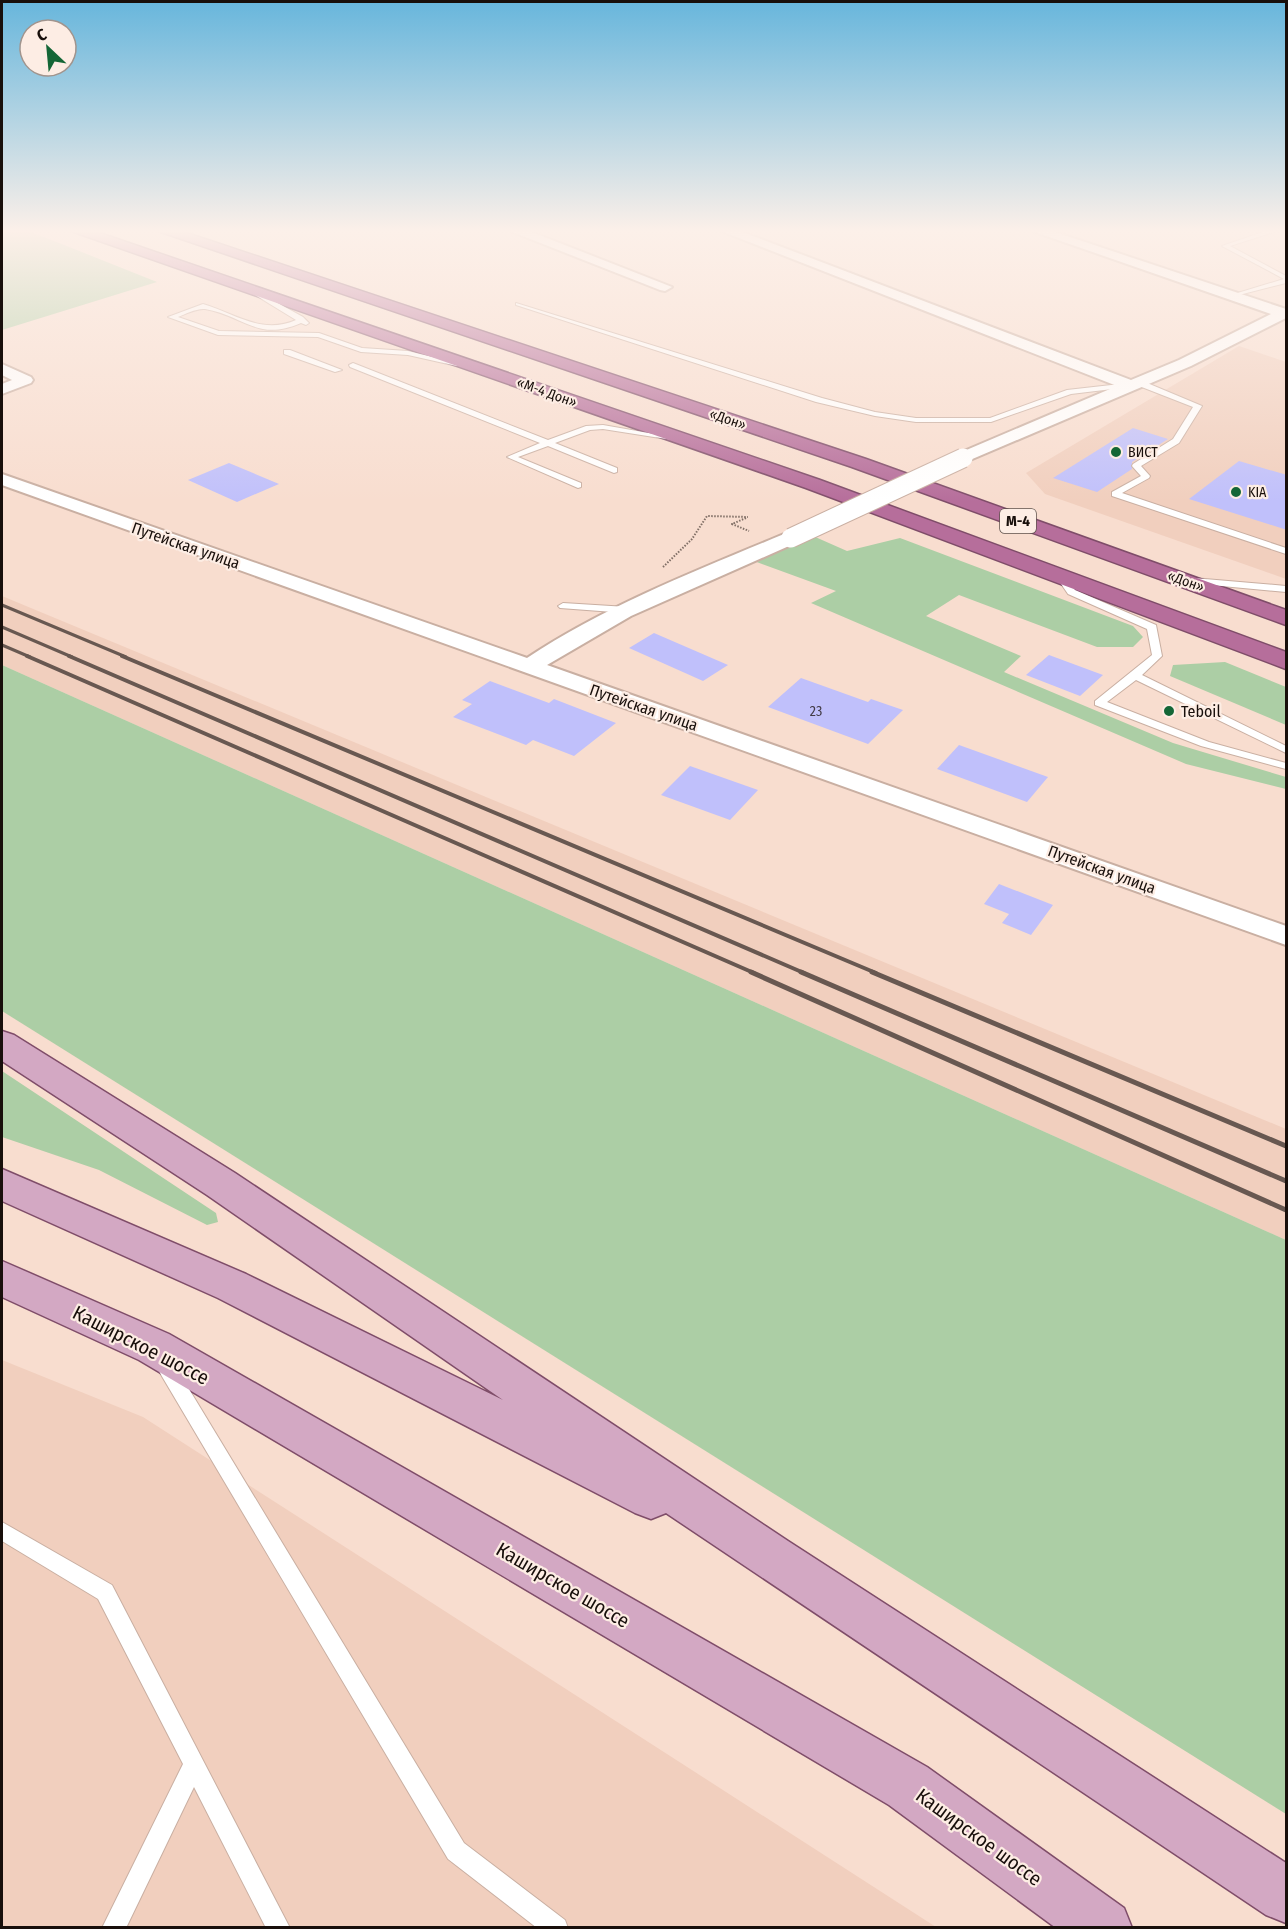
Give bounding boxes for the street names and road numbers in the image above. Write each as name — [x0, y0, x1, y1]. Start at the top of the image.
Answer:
street label: «М-4 Дон» — [514, 374, 579, 411]
street label: «Дон» — [707, 405, 748, 434]
road number: М-4 — [1000, 509, 1036, 533]
street label: Путейская улица — [129, 518, 243, 573]
street label: «Дон» — [1165, 567, 1206, 596]
street label: Путейская улица — [587, 680, 701, 735]
street label: Путейская улица — [1045, 841, 1158, 898]
street label: Каширское шоссе — [69, 1300, 213, 1390]
street label: Каширское шоссе — [492, 1537, 634, 1633]
street label: Каширское шоссе — [911, 1783, 1047, 1891]

